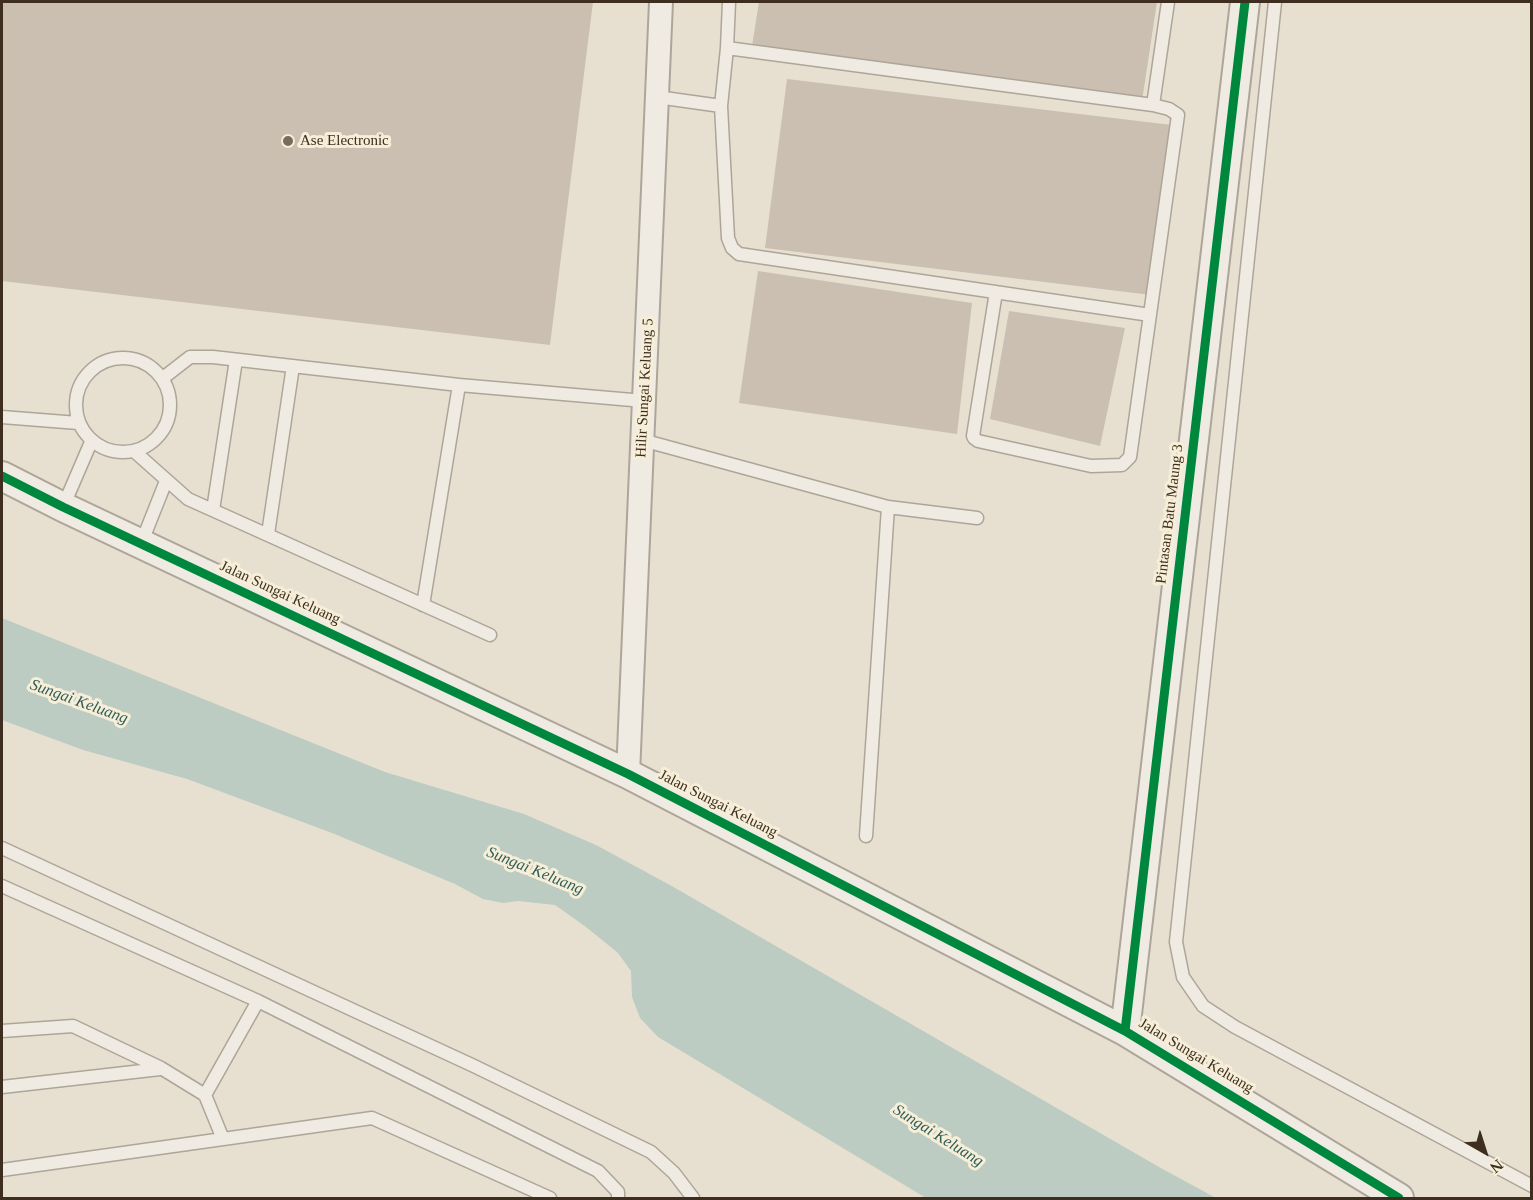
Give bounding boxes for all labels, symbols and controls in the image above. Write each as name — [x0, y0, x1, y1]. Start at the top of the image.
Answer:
place label: Ase Electronic — [300, 132, 389, 150]
marker: Ase Electronic — [281, 134, 295, 148]
street label: Hilir Sungai Keluang 5 — [632, 318, 658, 458]
street label: Pintasan Batu Maung 3 — [1153, 443, 1187, 585]
street label: Jalan Sungai Keluang — [217, 557, 343, 629]
water label: Sungai Keluang — [27, 675, 131, 729]
street label: Jalan Sungai Keluang — [656, 766, 780, 842]
water label: Sungai Keluang — [484, 843, 586, 899]
street label: Jalan Sungai Keluang — [1135, 1015, 1257, 1097]
water label: Sungai Keluang — [889, 1101, 987, 1171]
north arrow — [1455, 1122, 1515, 1182]
text: N — [1487, 1156, 1506, 1177]

